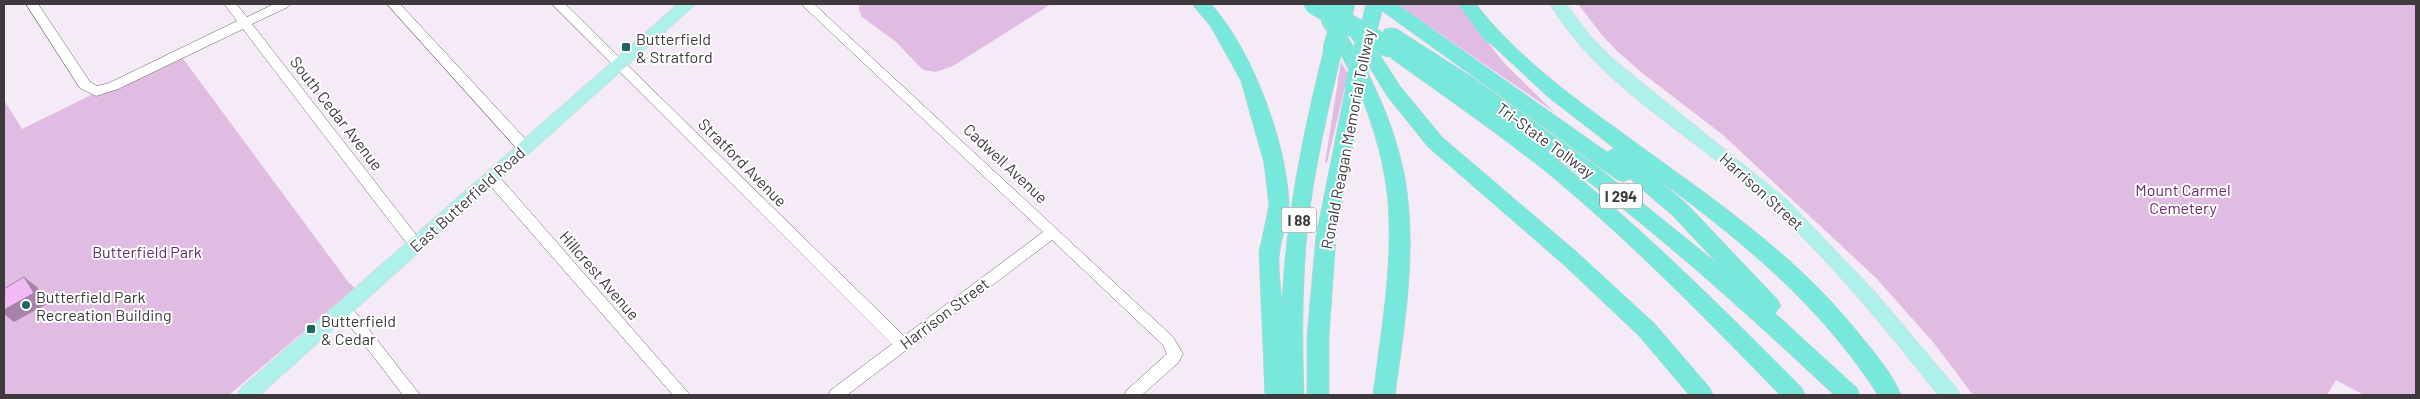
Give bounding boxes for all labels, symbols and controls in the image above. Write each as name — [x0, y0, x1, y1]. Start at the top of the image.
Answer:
street label: Ronald Reagan Memorial Tollway — [1316, 27, 1378, 250]
place label: Butterfield & Stratford — [636, 29, 713, 66]
marker: Butterfield & Stratford — [620, 41, 632, 53]
street label: South Cedar Avenue — [287, 52, 387, 174]
street label: Tri-State Tollway — [1494, 98, 1599, 182]
street label: Stratford Avenue — [695, 114, 791, 210]
street label: Cadwell Avenue — [960, 119, 1052, 207]
street label: East Butterfield Road — [406, 142, 528, 256]
street label: Harrison Street — [1716, 148, 1808, 234]
park label: Mount Carmel Cemetery — [2135, 180, 2231, 217]
road number: I 294 — [1600, 184, 1642, 208]
road number: I 88 — [1282, 208, 1316, 232]
street label: Hillcrest Avenue — [556, 227, 644, 323]
park label: Butterfield Park — [92, 242, 202, 261]
street label: Harrison Street — [896, 273, 992, 353]
place label: Butterfield Park Recreation Building — [36, 287, 172, 324]
marker: Butterfield Park Recreation Building — [20, 299, 32, 311]
place label: Butterfield & Cedar — [321, 311, 396, 348]
marker: Butterfield & Cedar — [305, 323, 317, 335]

